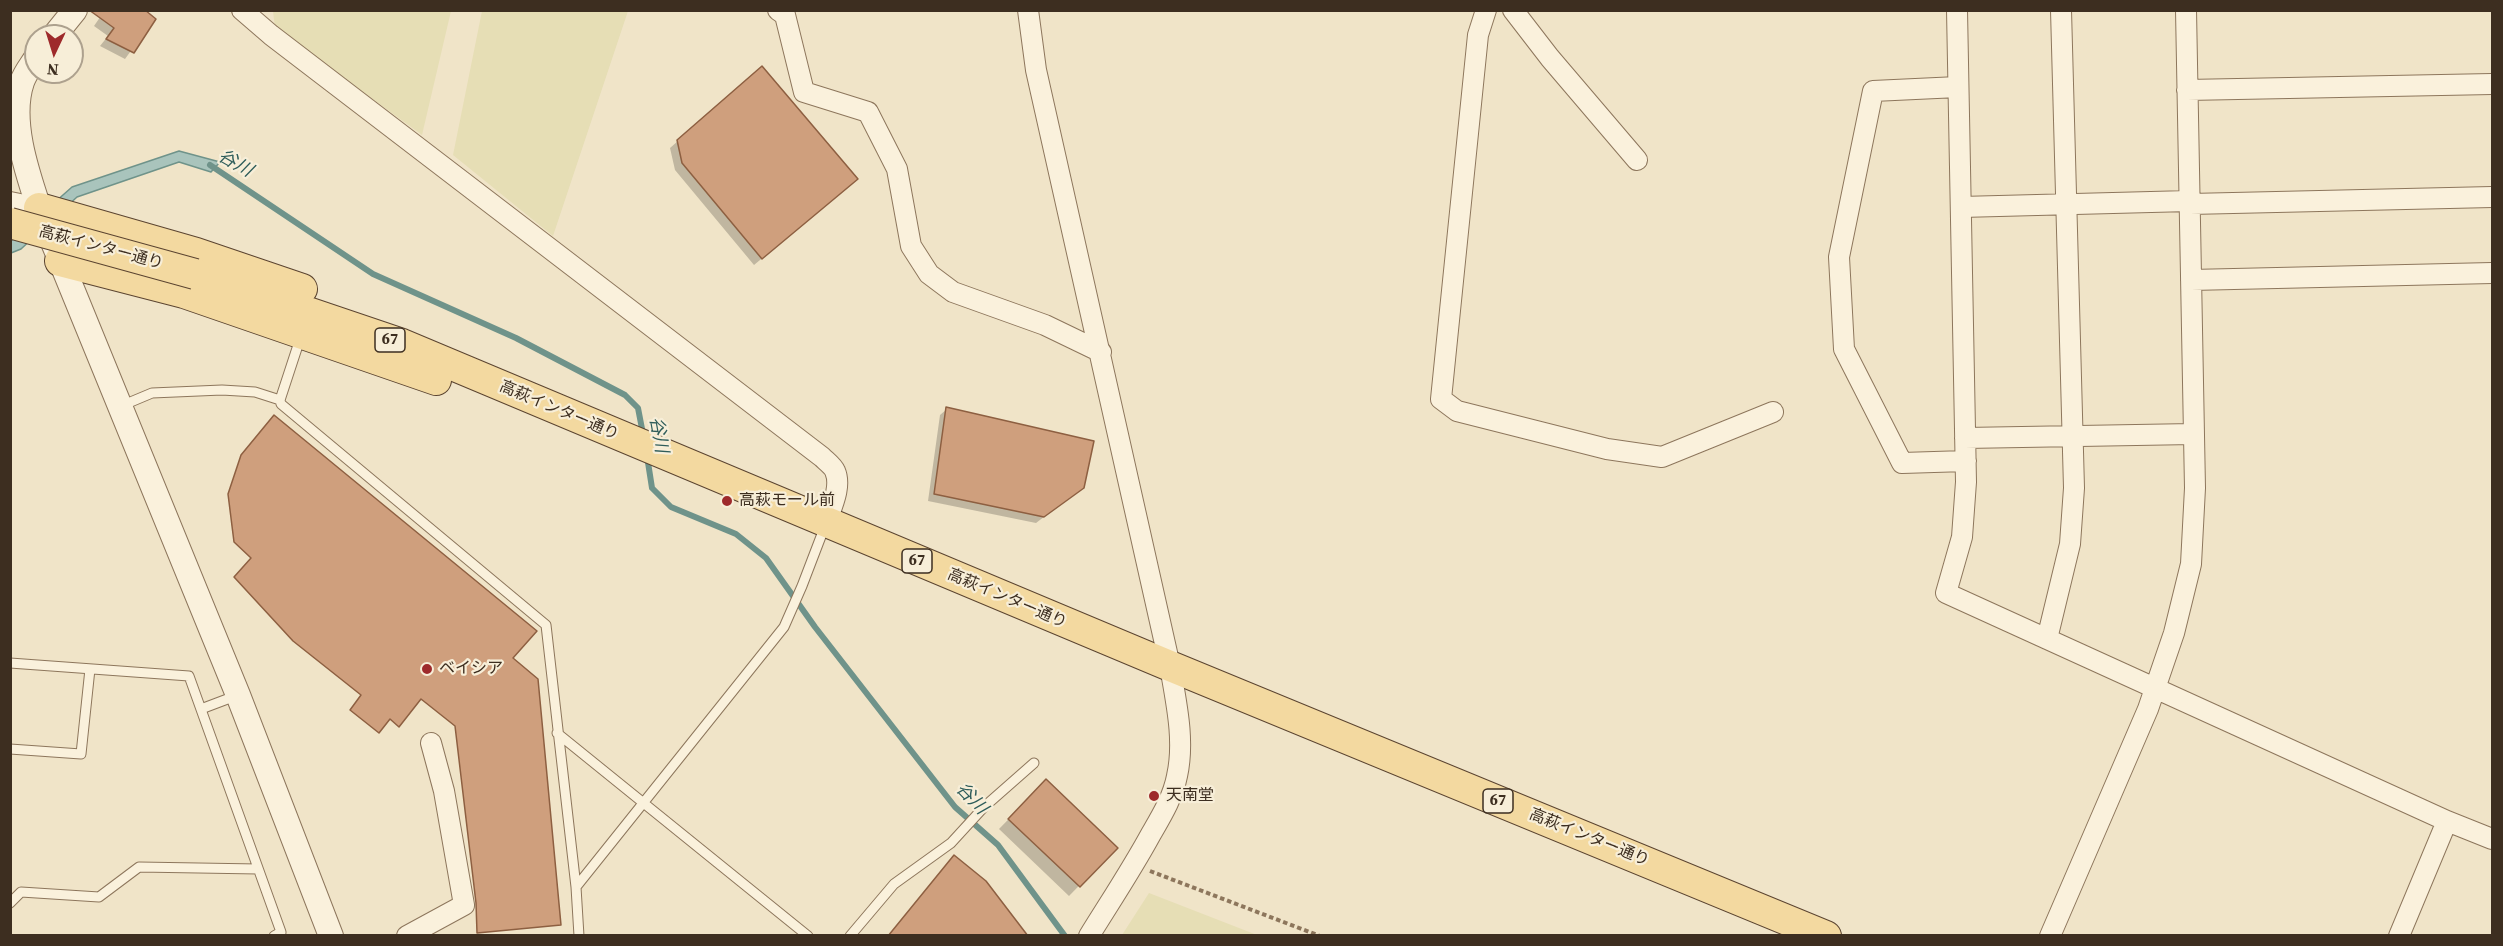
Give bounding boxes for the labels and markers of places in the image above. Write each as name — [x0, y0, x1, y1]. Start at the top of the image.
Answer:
place label: 高萩モール前 — [739, 491, 835, 511]
marker: 高萩モール前 — [720, 494, 734, 508]
place label: ベイシア — [439, 659, 503, 679]
marker: ベイシア — [420, 662, 434, 676]
place label: 天南堂 — [1166, 786, 1214, 806]
marker: 天南堂 — [1147, 789, 1161, 803]

